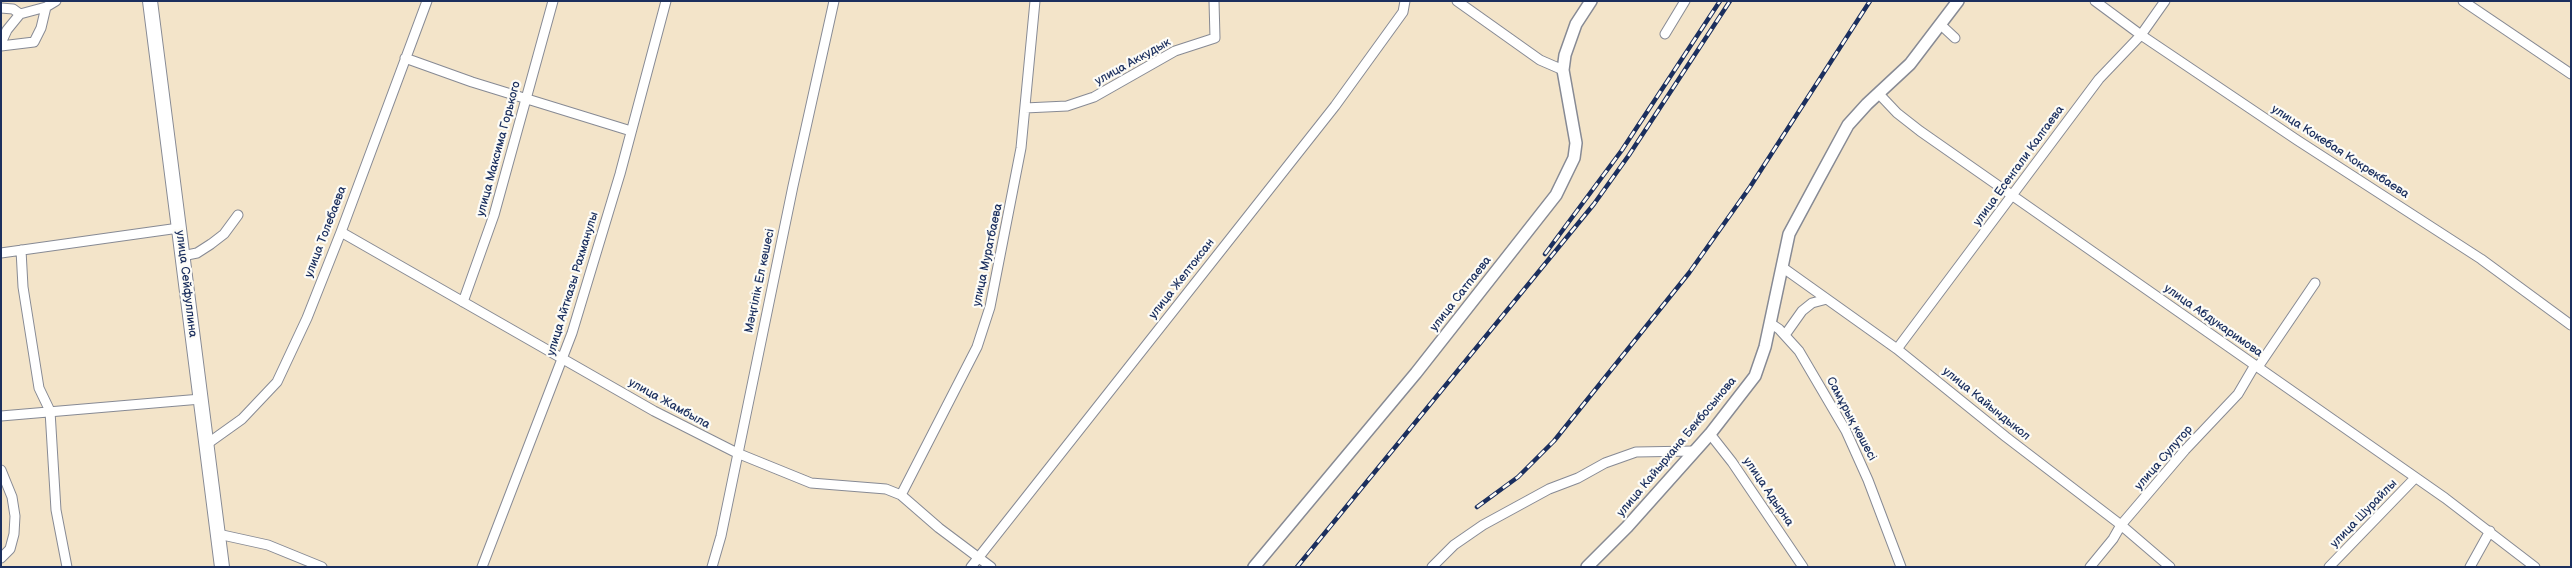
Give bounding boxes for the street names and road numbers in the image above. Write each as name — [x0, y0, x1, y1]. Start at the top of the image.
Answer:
street label: улица Аккудык — [1093, 35, 1173, 89]
street label: улица Максима Горького — [474, 80, 524, 218]
street label: улица Кокебая Кокрекбаева — [2269, 102, 2411, 202]
street label: улица Есенгали Калгаева — [1971, 103, 2067, 229]
street label: улица Толебаева — [302, 184, 350, 280]
street label: улица Муратбаева — [970, 202, 1006, 308]
street label: улица Айтказы Рахманулы — [544, 210, 602, 358]
street label: Мәңгілік Ел көшесі — [742, 228, 778, 334]
street label: улица Сейфуллина — [172, 230, 200, 338]
street label: улица Желтоксан — [1146, 236, 1218, 322]
street label: улица Сатпаева — [1427, 254, 1495, 334]
street label: улица Абдукаримова — [2161, 281, 2265, 361]
street label: улица Кайындыкол — [1939, 364, 2033, 444]
street label: улица Кайырхана Бекбосынова — [1614, 374, 1740, 520]
street label: Самұрық көшесі — [1823, 375, 1879, 463]
street label: улица Жамбыла — [626, 376, 712, 432]
street label: улица Сулутор — [2132, 423, 2196, 493]
street label: улица Адырна — [1740, 455, 1796, 529]
street label: улица Шурайлы — [2328, 477, 2400, 551]

